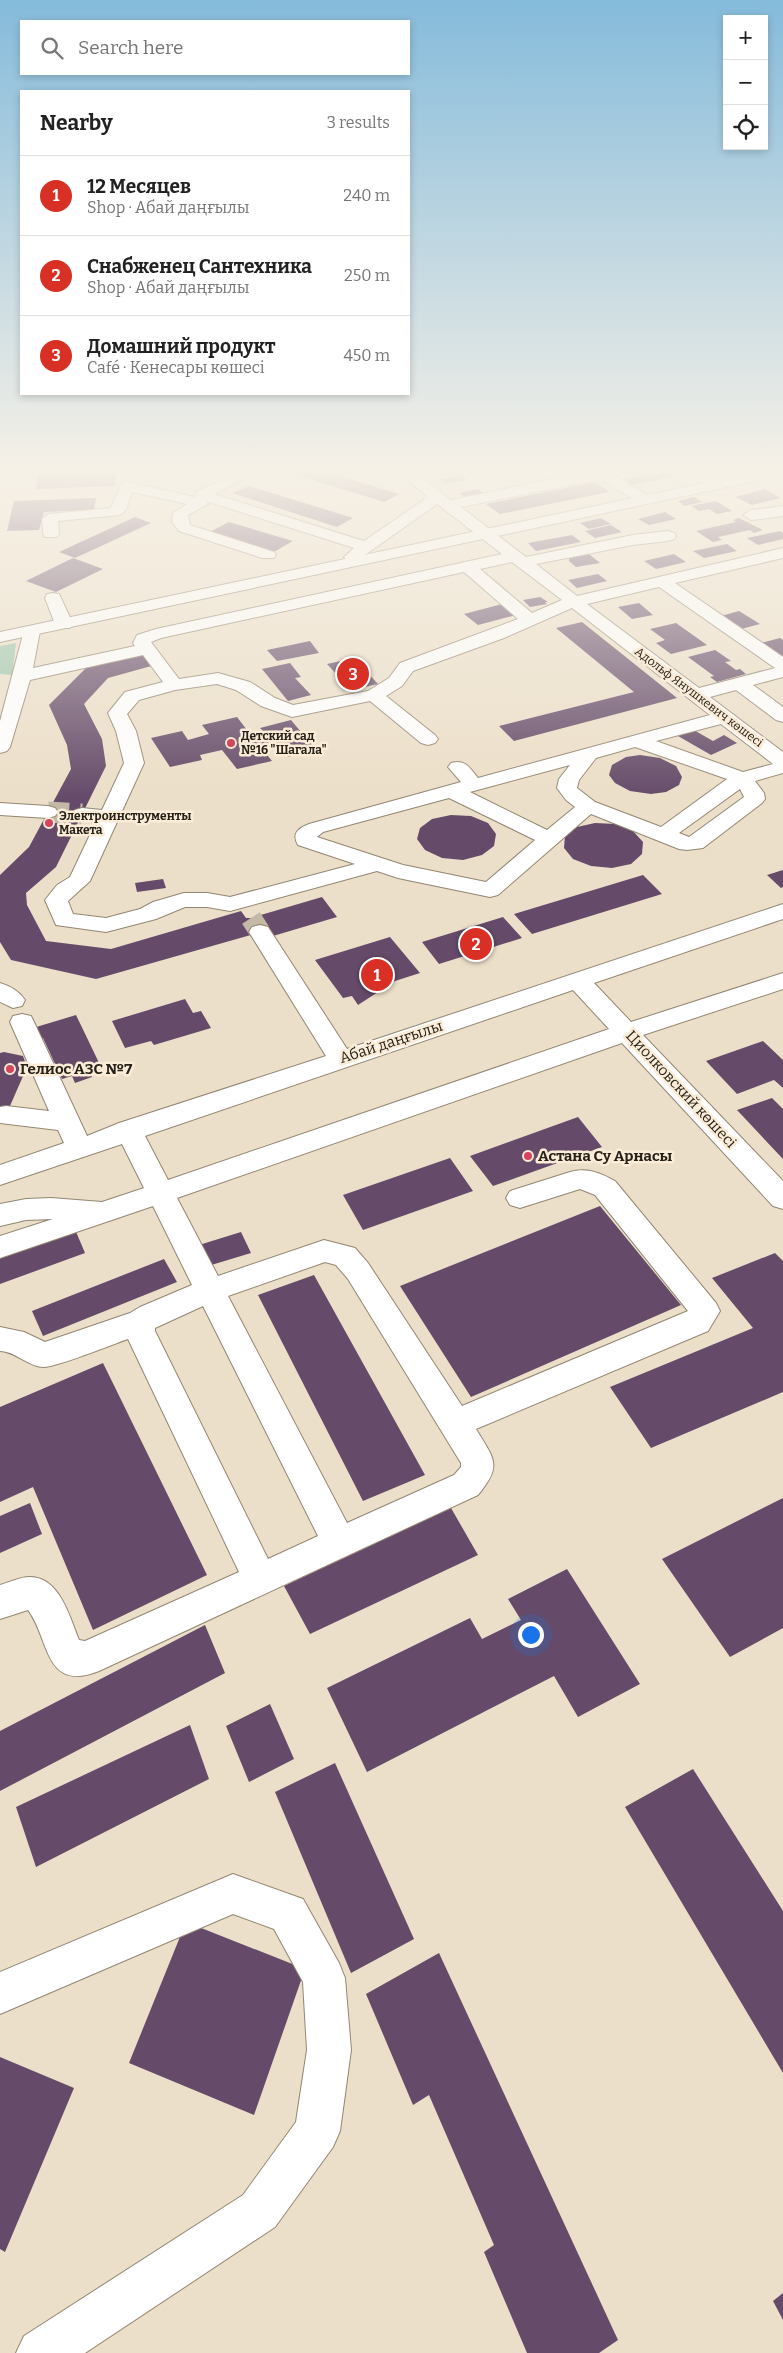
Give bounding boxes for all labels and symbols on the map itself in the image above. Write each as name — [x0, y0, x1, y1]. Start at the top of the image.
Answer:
street label: Адольф Янушкевич көшесі — [632, 644, 766, 750]
pin: 3 — [337, 655, 369, 693]
place label: Детский сад №16 "Шагала" — [241, 729, 327, 757]
marker: Детский сад №16 "Шагала" — [225, 737, 237, 749]
place label: Электроинструменты Макета — [59, 809, 191, 837]
marker: Электроинструменты Макета — [43, 817, 55, 829]
pin: 2 — [460, 925, 492, 963]
pin: 1 — [361, 956, 393, 994]
street label: Абай даңғылы — [337, 1017, 445, 1067]
street label: Циолковский көшесі — [622, 1027, 740, 1152]
place label: Гелиос АЗС №7 — [20, 1060, 132, 1078]
marker: Гелиос АЗС №7 — [4, 1063, 16, 1075]
place label: Астана Су Арнасы — [538, 1147, 673, 1165]
marker: Астана Су Арнасы — [522, 1150, 534, 1162]
your location — [518, 1622, 544, 1648]

